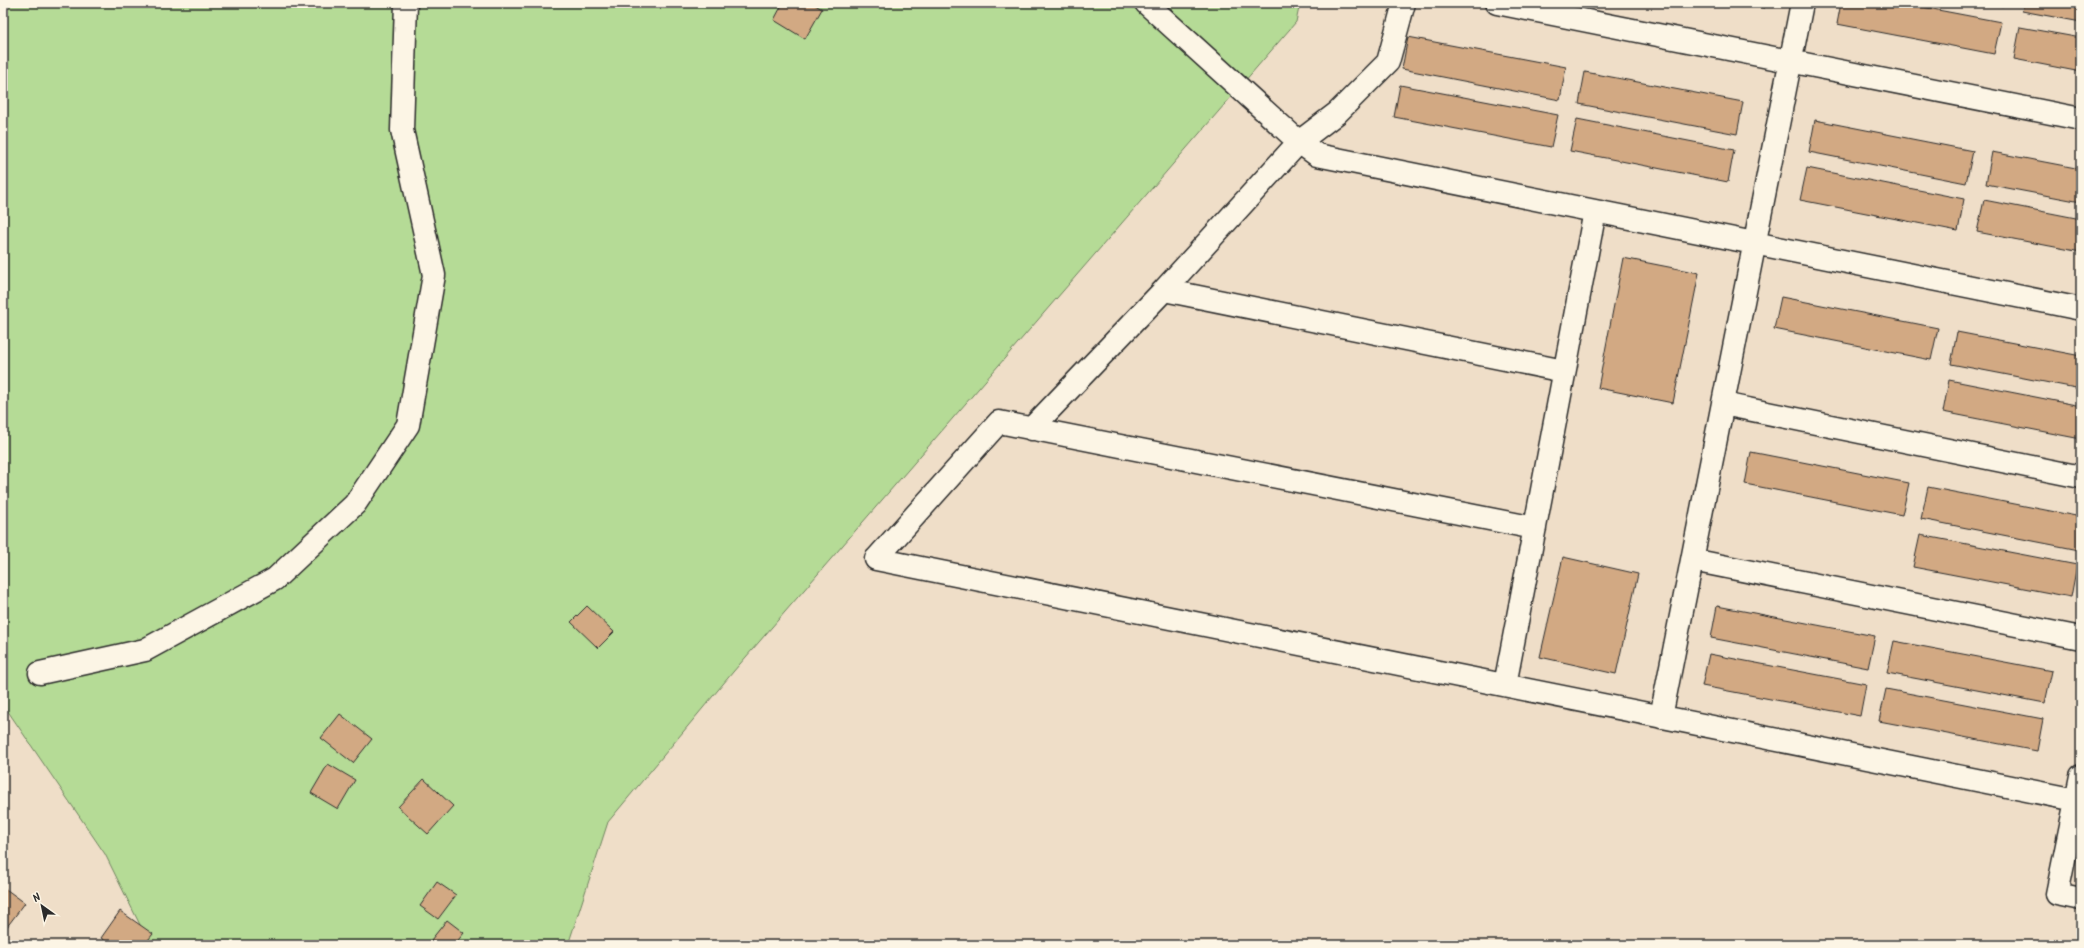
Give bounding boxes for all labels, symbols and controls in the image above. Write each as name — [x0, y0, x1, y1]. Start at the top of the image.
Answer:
north arrow — [22, 886, 62, 926]
text: N — [29, 889, 45, 908]

